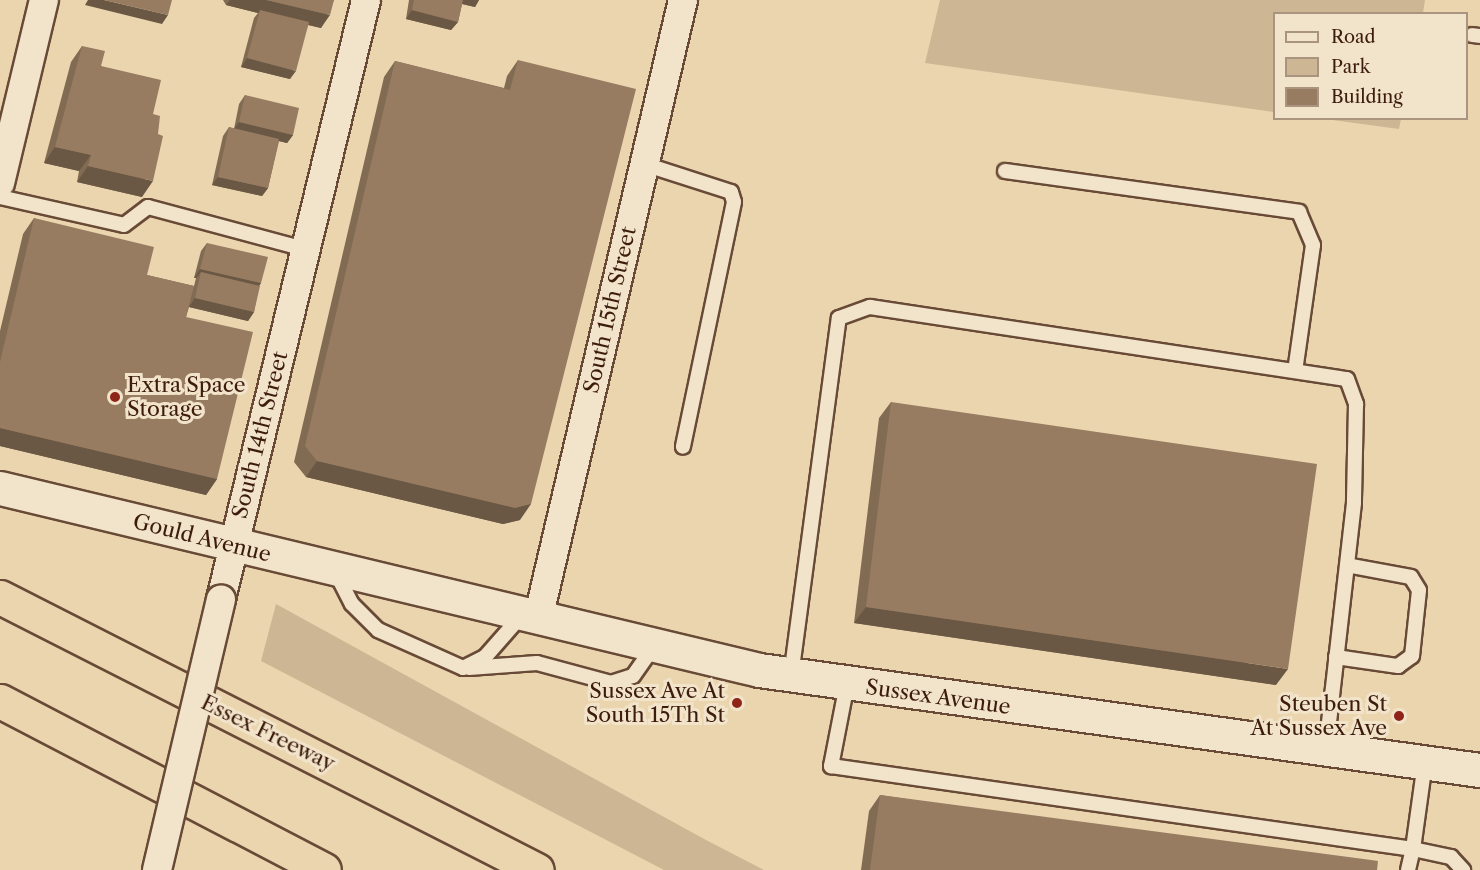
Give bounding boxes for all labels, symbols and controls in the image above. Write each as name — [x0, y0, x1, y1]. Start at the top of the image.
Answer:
legend — [1273, 12, 1468, 120]
text: Road — [1331, 26, 1376, 48]
text: Park — [1331, 56, 1370, 78]
text: Building — [1331, 86, 1403, 108]
street label: South 15th Street — [579, 224, 641, 396]
street label: South 14th Street — [227, 349, 293, 521]
place label: Extra Space Storage — [127, 372, 246, 422]
marker: Extra Space Storage — [108, 390, 122, 404]
street label: Gould Avenue — [130, 509, 274, 567]
street label: Sussex Avenue — [863, 674, 1013, 720]
place label: Sussex Ave At South 15Th St — [586, 678, 725, 728]
street label: Essex Freeway — [197, 690, 339, 776]
place label: Steuben St At Sussex Ave — [1249, 691, 1387, 741]
marker: Sussex Ave At South 15Th St — [730, 696, 744, 710]
marker: Steuben St At Sussex Ave — [1392, 709, 1406, 723]

